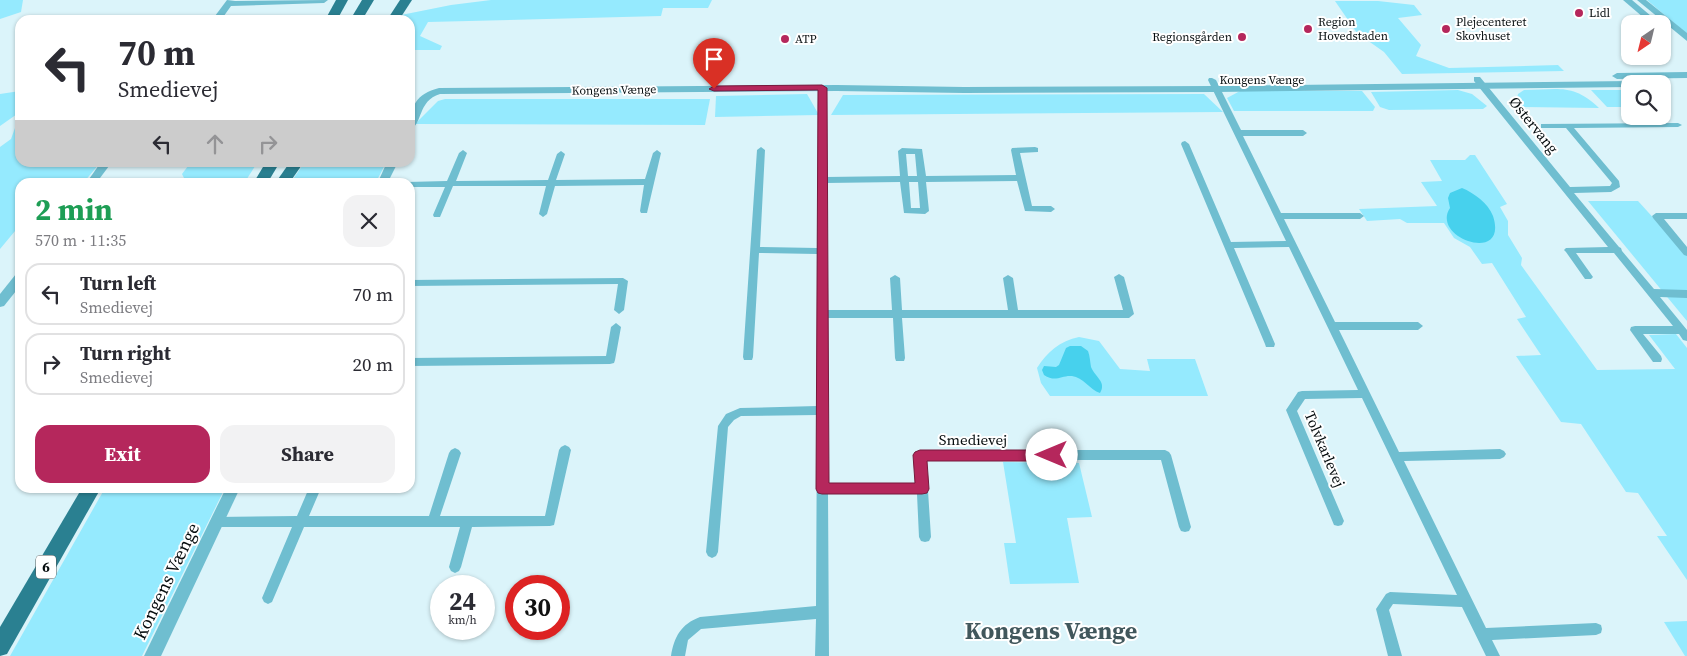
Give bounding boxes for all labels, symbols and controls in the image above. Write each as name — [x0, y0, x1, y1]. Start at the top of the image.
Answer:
place label: Lidl — [1589, 5, 1611, 21]
marker: Lidl — [1573, 7, 1585, 19]
place label: Region Hovedstaden — [1318, 14, 1388, 44]
place label: Plejecenteret Skovhuset — [1456, 14, 1526, 44]
north arrow — [1621, 15, 1671, 65]
map controls — [1621, 15, 1671, 125]
marker: Region Hovedstaden — [1302, 23, 1314, 35]
marker: Plejecenteret Skovhuset — [1440, 23, 1452, 35]
text: 70 m — [118, 29, 195, 77]
place label: Regionsgården — [1152, 29, 1232, 45]
place label: ATP — [795, 31, 817, 47]
marker: Regionsgården — [1236, 31, 1248, 43]
marker: ATP — [779, 33, 791, 45]
icon: left — [35, 35, 100, 100]
pin — [693, 38, 735, 89]
icon: arrive — [700, 45, 728, 73]
street label: Kongens Vænge — [1220, 72, 1304, 88]
text: Smedievej — [118, 74, 218, 104]
button: search — [1621, 75, 1671, 125]
street label: Kongens Vænge — [571, 81, 657, 99]
street label: Østervang — [1504, 92, 1564, 158]
icon: left — [148, 130, 176, 158]
icon: ahead — [201, 130, 229, 158]
icon: right — [254, 130, 282, 158]
text: 2 min — [35, 189, 113, 230]
button: close — [343, 195, 395, 247]
text: 570 m · 11:35 — [35, 229, 126, 251]
text: Turn left — [80, 270, 156, 296]
icon: left — [37, 280, 65, 308]
text: 70 m — [352, 281, 393, 307]
text: Smedievej — [80, 296, 153, 318]
text: Turn right — [80, 340, 171, 366]
icon: right — [37, 350, 65, 378]
text: 20 m — [352, 351, 393, 377]
text: Smedievej — [80, 366, 153, 388]
street label: Tolvkarlevej — [1300, 408, 1350, 490]
button: Exit — [35, 425, 210, 483]
button: Share — [220, 425, 395, 483]
position arrow — [1025, 428, 1077, 480]
street label: Smedievej — [939, 429, 1007, 450]
street label: Kongens Vænge — [127, 518, 205, 644]
road number: 6 — [36, 556, 56, 578]
speed limit sign: 30 — [505, 575, 570, 640]
text: 24 — [449, 584, 476, 618]
text: km/h — [448, 612, 477, 628]
district label: Kongens Vænge — [965, 614, 1137, 647]

